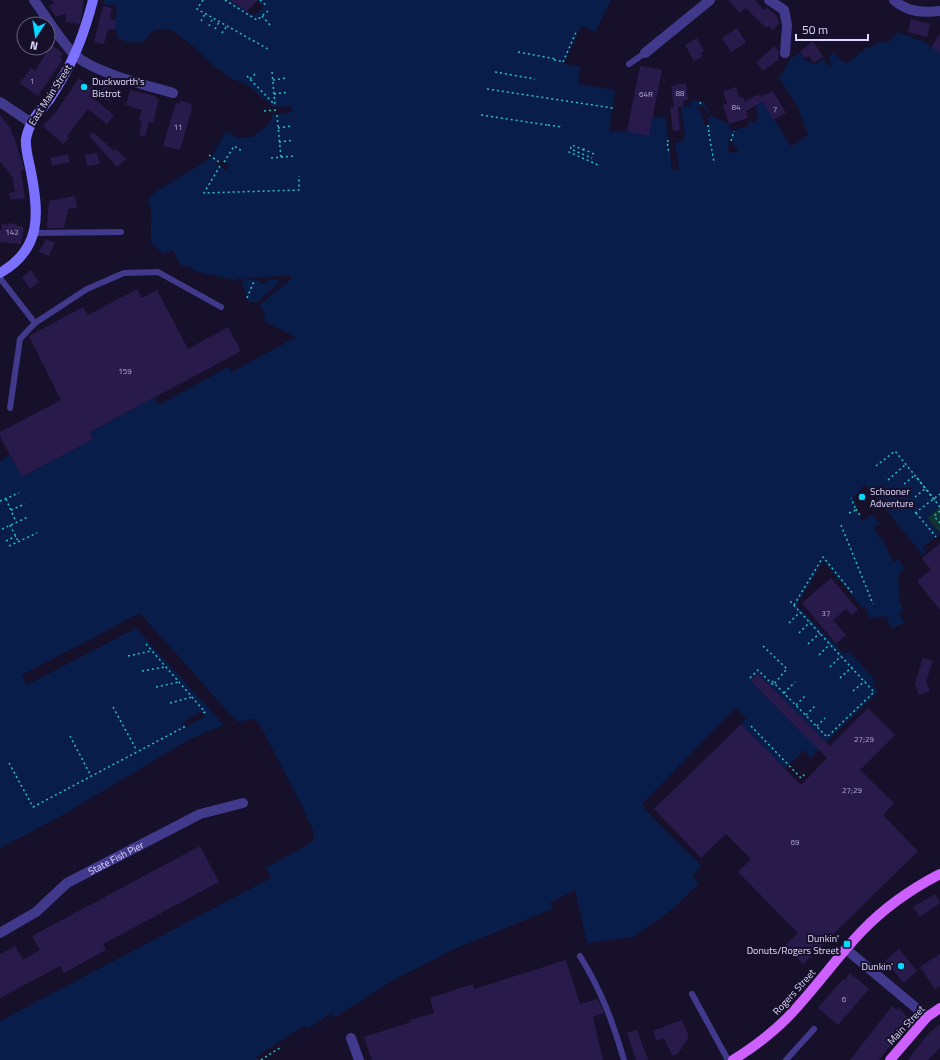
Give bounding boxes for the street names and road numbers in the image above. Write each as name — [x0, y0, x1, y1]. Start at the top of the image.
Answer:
street label: East Main Street — [25, 61, 76, 128]
street label: State Fish Pier — [85, 837, 147, 878]
street label: Rogers Street — [769, 965, 819, 1018]
street label: Main Street — [884, 1002, 929, 1048]

